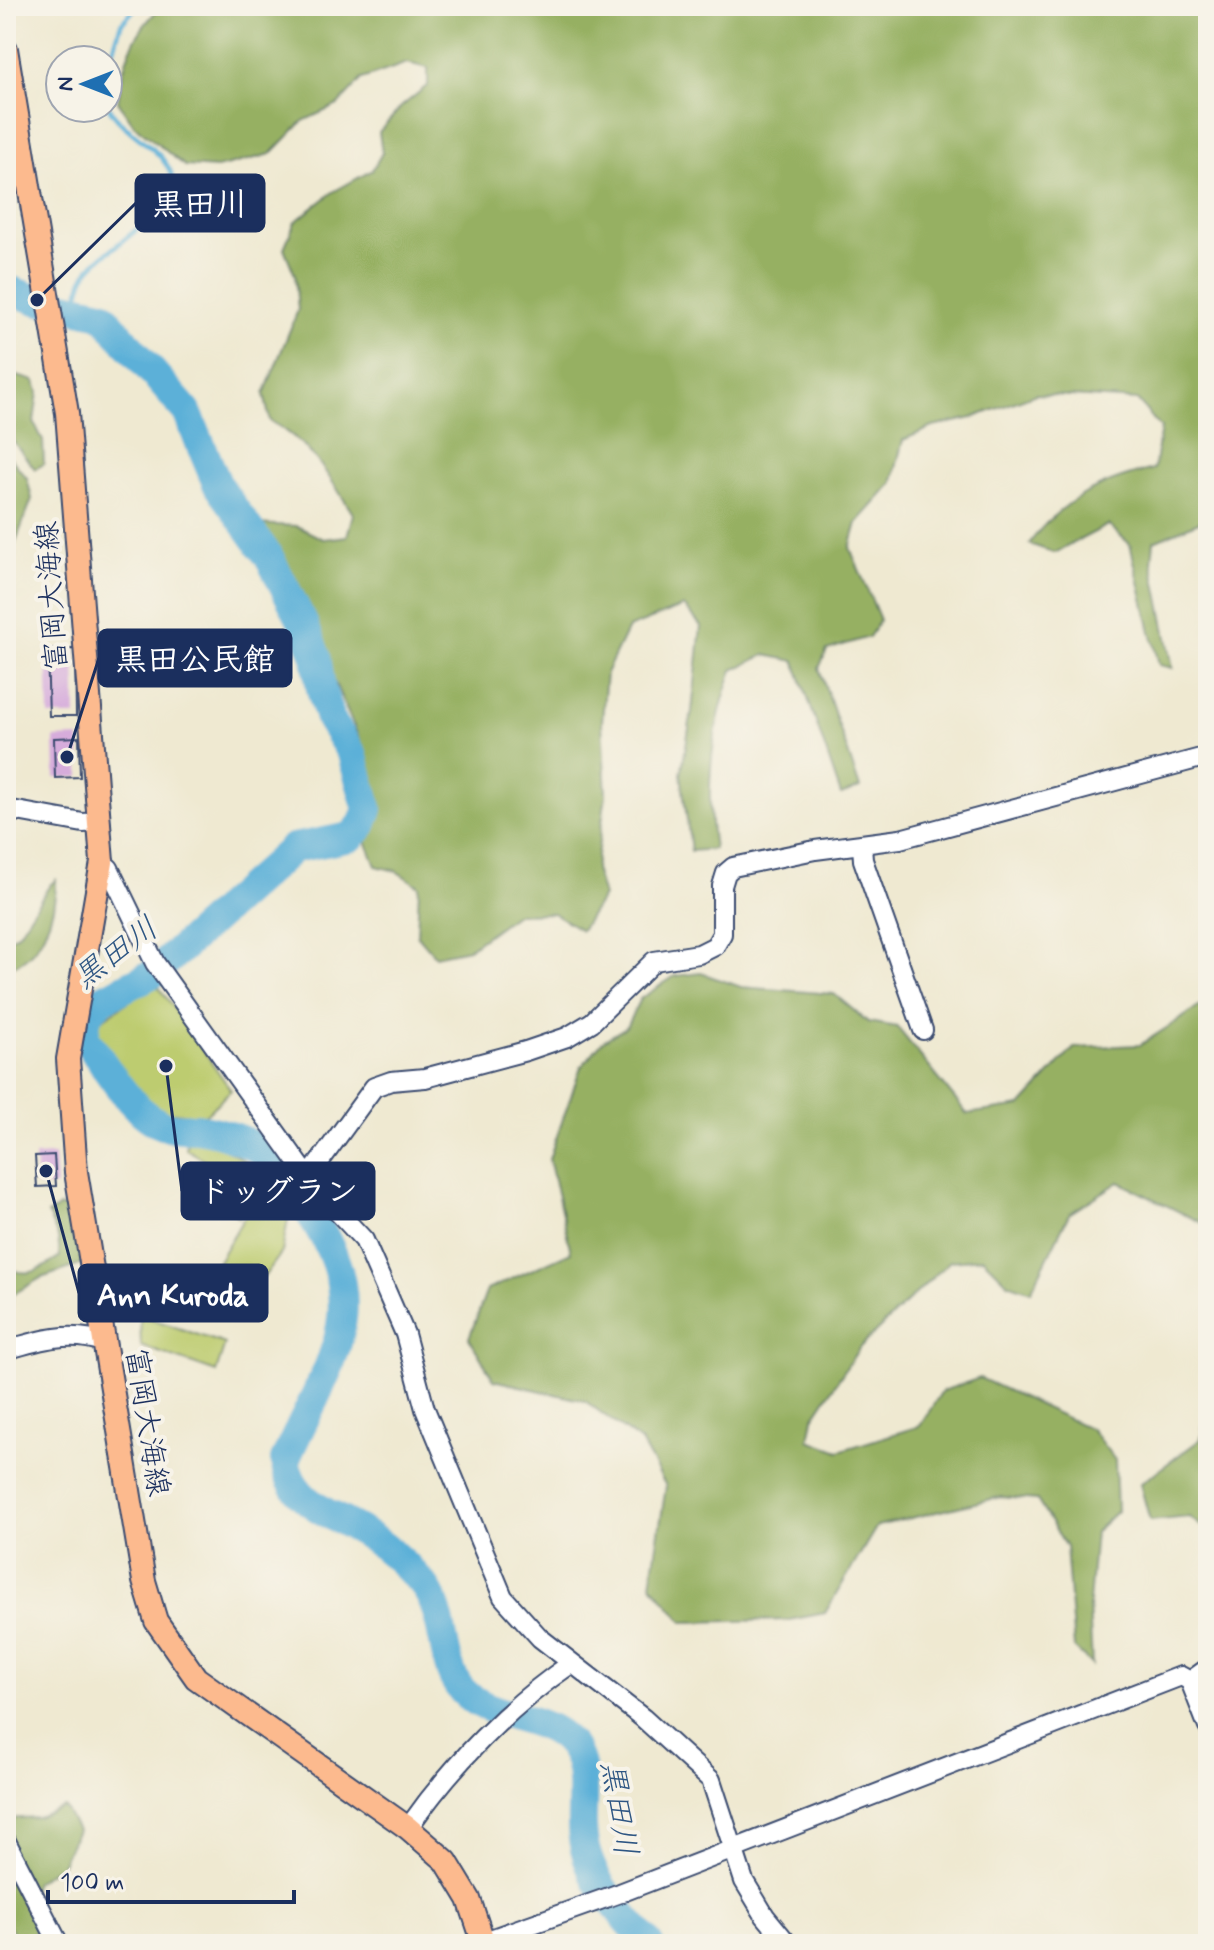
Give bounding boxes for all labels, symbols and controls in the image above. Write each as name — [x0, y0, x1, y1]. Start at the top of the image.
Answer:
north arrow — [44, 44, 124, 124]
text: N — [52, 77, 80, 91]
callout: 黒田川 — [136, 175, 264, 231]
text: 黒田川 — [152, 185, 248, 227]
street label: 富岡大海線 — [28, 520, 77, 672]
callout: 黒田公民館 — [99, 630, 291, 686]
text: 黒田公民館 — [115, 640, 275, 682]
water label: 黒田川 — [65, 908, 167, 999]
callout: ドッグラン — [182, 1163, 374, 1219]
text: ドッグラン — [198, 1172, 358, 1214]
callout: Ann Kuroda — [79, 1265, 267, 1321]
text: Ann Kuroda — [97, 1275, 249, 1317]
street label: 富岡大海線 — [116, 1345, 178, 1499]
water label: 黒田川 — [590, 1758, 646, 1859]
scale bar — [48, 1854, 294, 1904]
text: 100 m — [60, 1868, 124, 1899]

